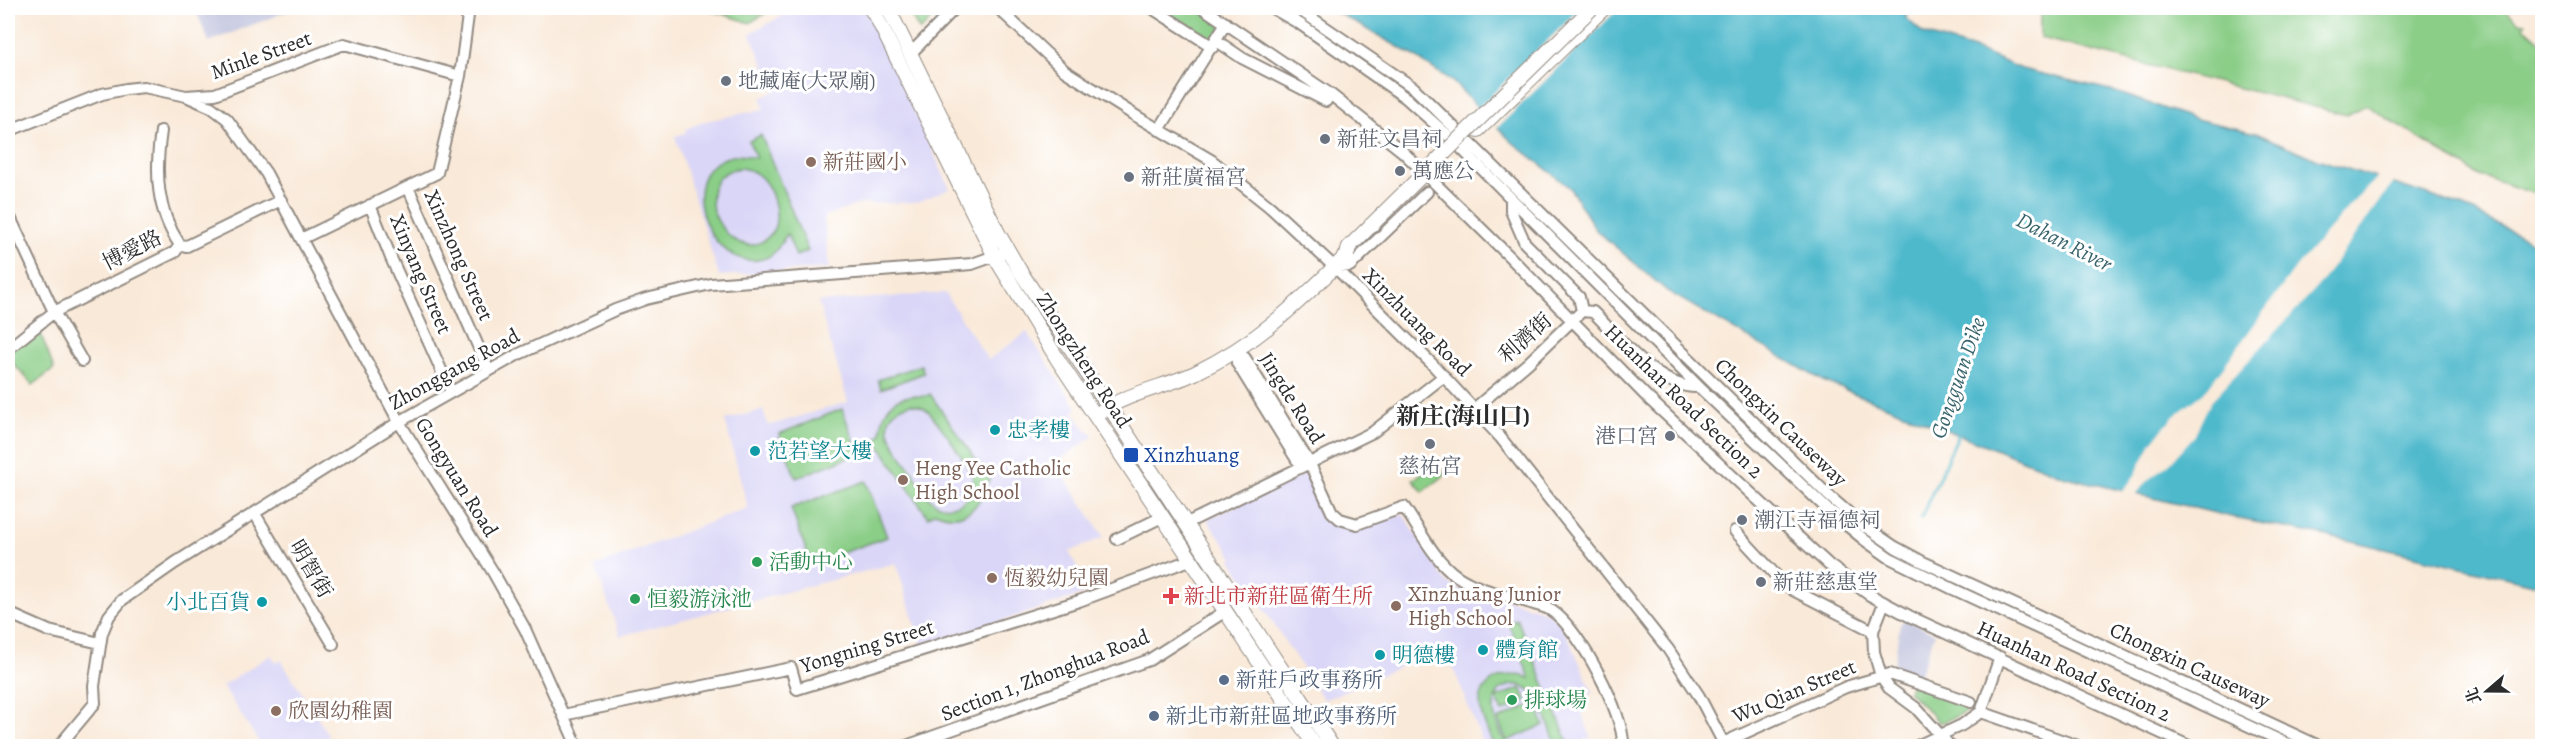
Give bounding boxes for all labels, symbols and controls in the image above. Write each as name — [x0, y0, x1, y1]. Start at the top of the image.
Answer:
street label: Minle Street — [207, 24, 315, 86]
place label: 地藏庵(大眾廟) — [738, 67, 876, 95]
marker: 地藏庵(大眾廟) — [719, 74, 733, 88]
place label: 新莊文昌祠 — [1337, 125, 1442, 153]
marker: 新莊文昌祠 — [1318, 132, 1332, 146]
place label: 新莊國小 — [823, 148, 907, 176]
marker: 新莊國小 — [804, 155, 818, 169]
place label: 萬應公 — [1412, 157, 1475, 185]
place label: 新莊廣福宮 — [1141, 163, 1246, 191]
marker: 萬應公 — [1393, 164, 1407, 178]
marker: 新莊廣福宮 — [1122, 170, 1136, 184]
street label: Xinzhong Street — [418, 185, 500, 325]
water label: Dahan River — [2011, 205, 2118, 279]
street label: Xinyang Street — [383, 210, 459, 338]
street label: 博愛路 — [98, 223, 166, 277]
street label: Xinzhuang Road — [1356, 261, 1478, 383]
street label: Zhongzheng Road — [1030, 287, 1139, 434]
street label: 利濟街 — [1492, 307, 1558, 369]
water label: Gongguan Dike — [1923, 313, 1993, 443]
street label: Huanhan Road Section 2 — [1598, 318, 1770, 484]
street label: Zhonggang Road — [384, 321, 525, 417]
street label: Jingde Road — [1253, 347, 1332, 450]
street label: Chongxin Causeway — [1709, 352, 1854, 493]
district label: 新庄(海山口) — [1396, 400, 1530, 432]
street label: Gongyuan Road — [409, 412, 505, 543]
place label: 忠孝樓 — [1007, 416, 1070, 444]
place label: 港口宮 — [1595, 422, 1658, 450]
marker: 忠孝樓 — [988, 423, 1002, 437]
marker: 港口宮 — [1663, 429, 1677, 443]
place label: 范若望大樓 — [767, 437, 872, 465]
marker: 慈祐宮 — [1423, 437, 1437, 451]
place label: Xinzhuang — [1144, 441, 1240, 469]
marker: 范若望大樓 — [748, 444, 762, 458]
marker: Xinzhuang — [1122, 446, 1140, 464]
place label: 慈祐宮 — [1399, 452, 1462, 480]
place label: Heng Yee Catholic High School — [915, 454, 1071, 506]
marker: Heng Yee Catholic High School — [896, 473, 910, 487]
place label: 潮江寺福德祠 — [1754, 506, 1880, 534]
marker: 潮江寺福德祠 — [1735, 513, 1749, 527]
street label: 明智街 — [283, 535, 339, 603]
place label: 活動中心 — [769, 548, 853, 576]
marker: 活動中心 — [750, 555, 764, 569]
place label: 恆毅幼兒園 — [1004, 564, 1109, 592]
place label: 新莊慈惠堂 — [1773, 568, 1878, 596]
marker: 恆毅幼兒園 — [985, 571, 999, 585]
marker: 新莊慈惠堂 — [1754, 575, 1768, 589]
place label: Xīnzhuāng Junior High School — [1408, 580, 1561, 632]
place label: 新北市新莊區衛生所 — [1184, 582, 1373, 610]
place label: 恒毅游泳池 — [647, 585, 752, 613]
marker: 新北市新莊區衛生所 — [1162, 587, 1180, 605]
place label: 小北百貨 — [166, 588, 250, 616]
marker: 恒毅游泳池 — [628, 592, 642, 606]
marker: 小北百貨 — [255, 595, 269, 609]
marker: Xīnzhuāng Junior High School — [1389, 599, 1403, 613]
street label: Yongning Street — [796, 612, 937, 680]
street label: Huanhan Road Section 2 — [1972, 614, 2176, 728]
street label: Chongxin Causeway — [2105, 616, 2275, 715]
street label: Section 1, Zhonghua Road — [937, 622, 1154, 728]
place label: 體育館 — [1495, 636, 1558, 664]
place label: 明德樓 — [1392, 641, 1455, 669]
marker: 體育館 — [1476, 643, 1490, 657]
marker: 明德樓 — [1373, 648, 1387, 662]
street label: Wu Qian Street — [1727, 652, 1860, 730]
north arrow — [2457, 661, 2517, 721]
place label: 新莊戶政事務所 — [1236, 666, 1383, 694]
marker: 新莊戶政事務所 — [1217, 673, 1231, 687]
text: 北 — [2461, 685, 2487, 707]
place label: 排球場 — [1524, 686, 1587, 714]
marker: 排球場 — [1505, 693, 1519, 707]
place label: 欣園幼稚園 — [288, 697, 393, 725]
place label: 新北市新莊區地政事務所 — [1166, 702, 1397, 730]
marker: 欣園幼稚園 — [269, 704, 283, 718]
marker: 新北市新莊區地政事務所 — [1147, 709, 1161, 723]

